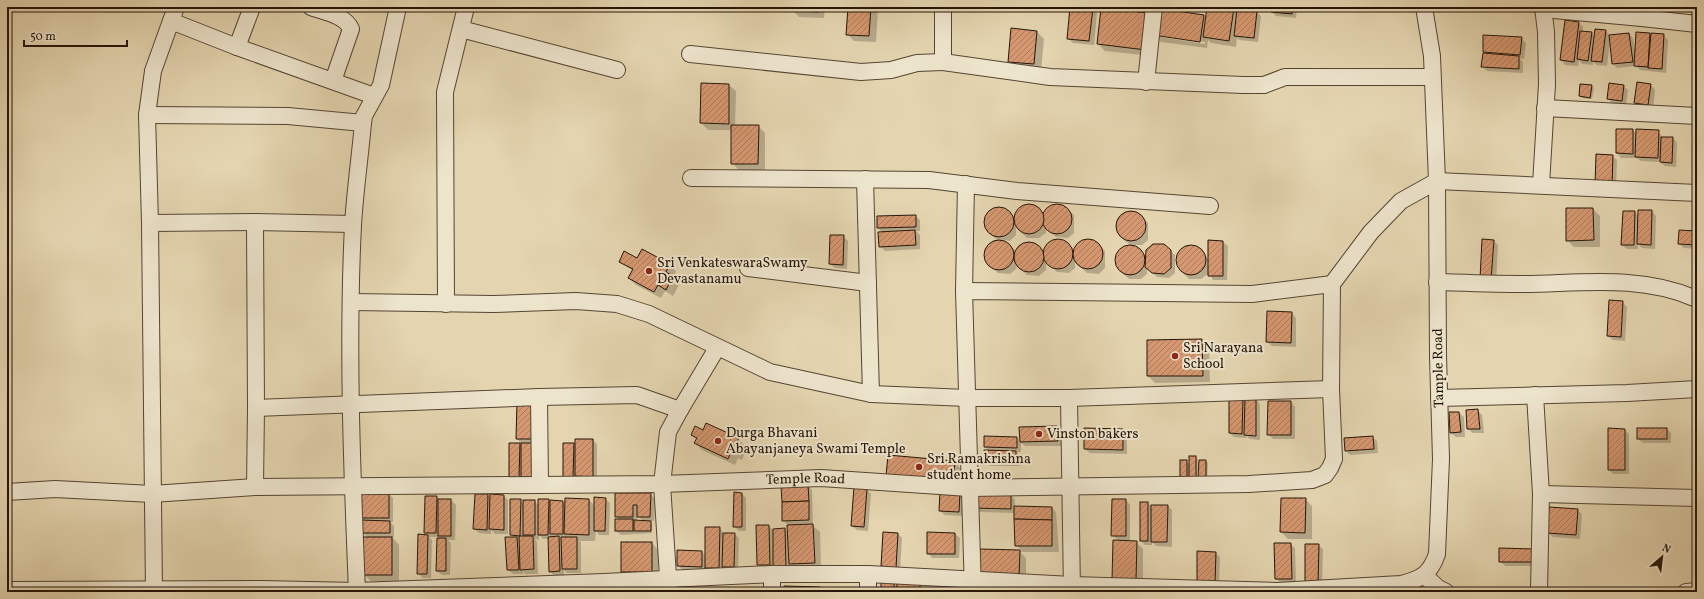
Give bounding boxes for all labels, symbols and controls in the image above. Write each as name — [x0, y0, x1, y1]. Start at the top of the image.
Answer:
scale bar — [24, 22, 127, 48]
text: 50 m — [30, 29, 56, 45]
place label: Sri VenkateswaraSwamy Devastanamu — [657, 254, 808, 289]
marker: Sri VenkateswaraSwamy Devastanamu — [644, 266, 654, 276]
street label: Tample Road — [1429, 328, 1449, 408]
place label: Sri Narayana School — [1183, 339, 1263, 374]
marker: Sri Narayana School — [1170, 351, 1180, 361]
place label: Durga Bhavani Abayanjaneya Swami Temple — [726, 424, 906, 459]
place label: Vinston bakers — [1047, 425, 1138, 444]
marker: Vinston bakers — [1034, 429, 1044, 439]
marker: Durga Bhavani Abayanjaneya Swami Temple — [713, 436, 723, 446]
place label: Sri Ramakrishna student home — [927, 450, 1031, 485]
marker: Sri Ramakrishna student home — [914, 462, 924, 472]
street label: Temple Road — [765, 468, 846, 490]
north arrow — [1642, 537, 1682, 577]
text: N — [1659, 541, 1673, 558]

